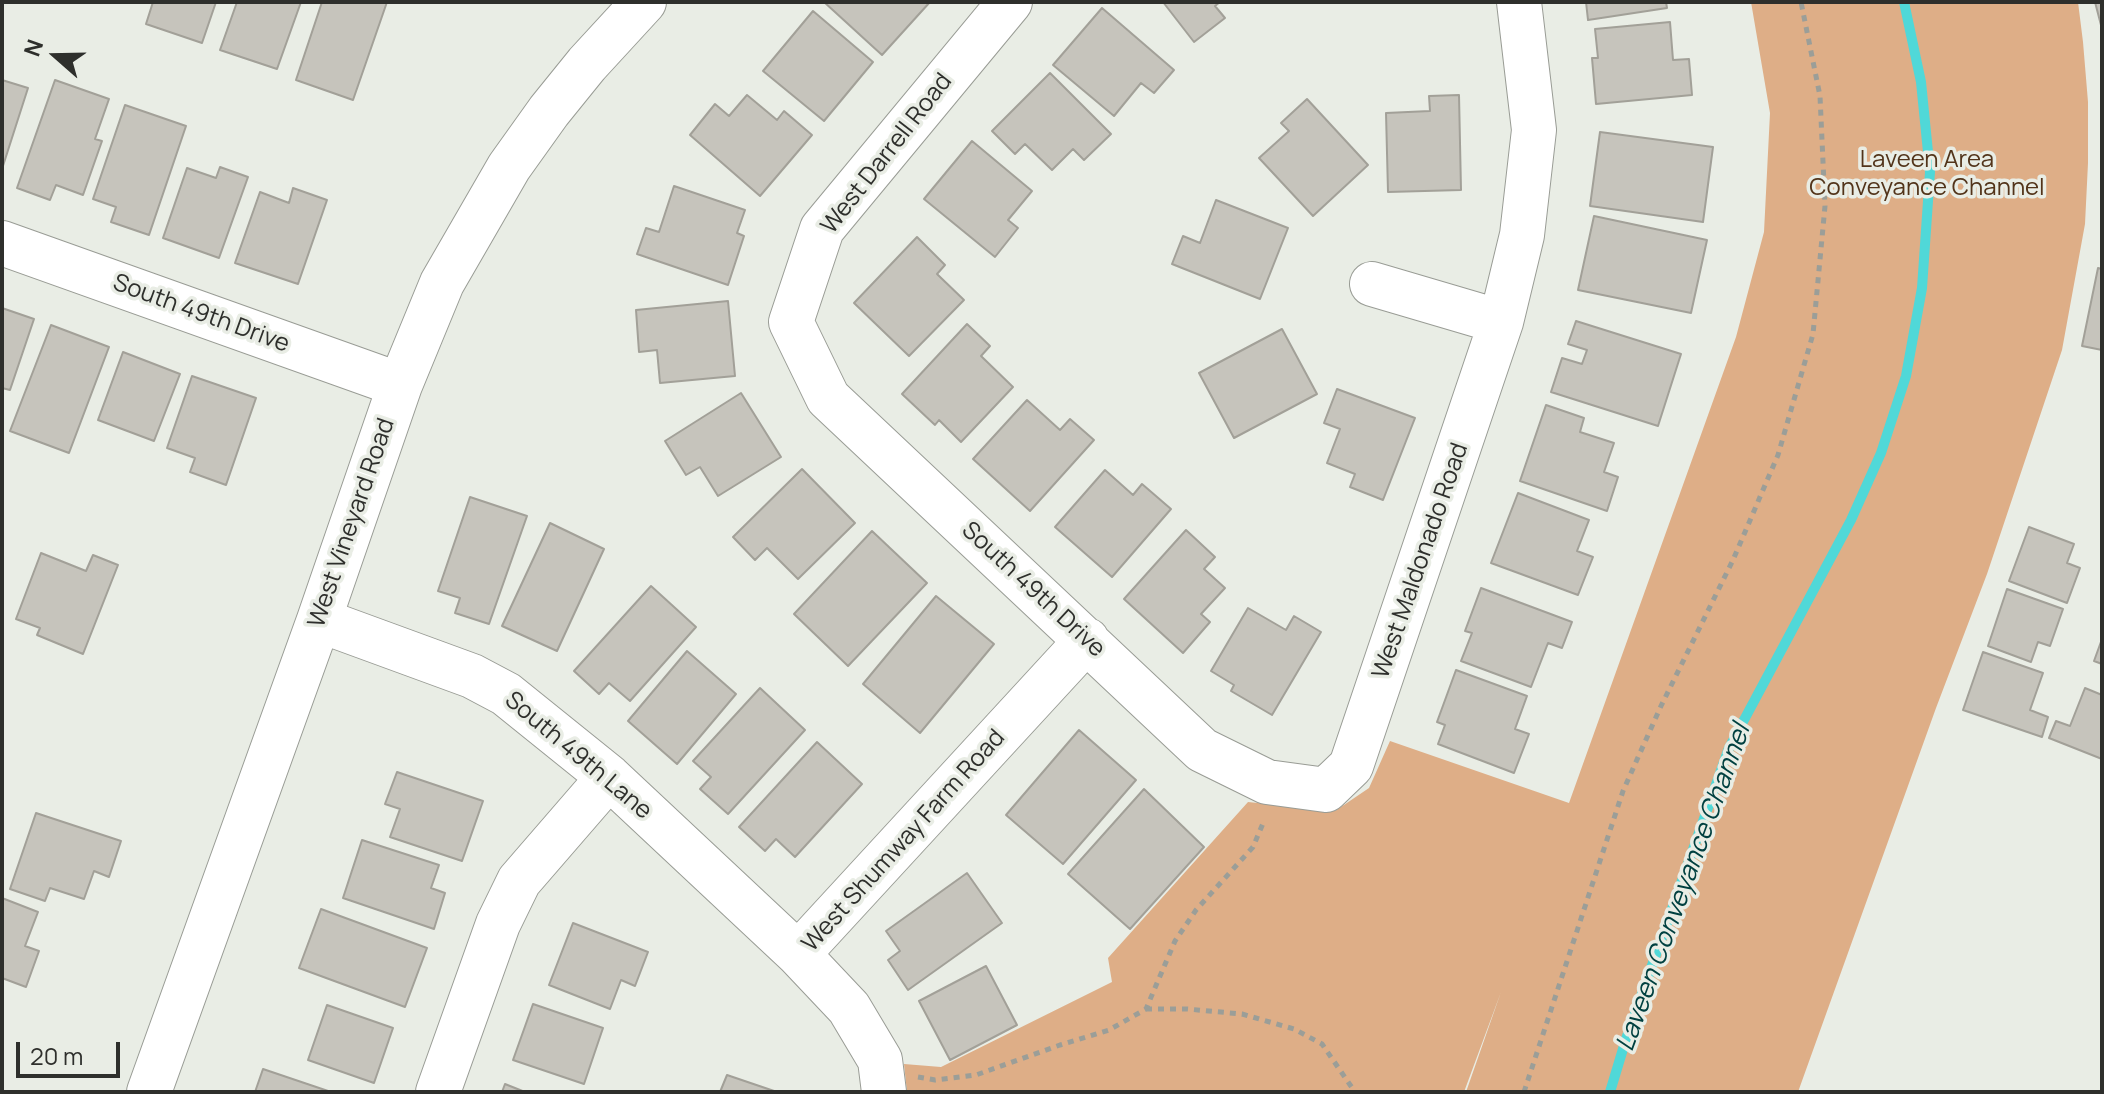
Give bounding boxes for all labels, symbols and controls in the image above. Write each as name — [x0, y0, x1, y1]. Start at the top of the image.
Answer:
north arrow — [16, 16, 96, 96]
text: N — [17, 35, 50, 60]
street label: West Darrell Road — [815, 68, 959, 240]
park label: Laveen Area Conveyance Channel — [1809, 146, 2045, 202]
street label: South 49th Drive — [109, 269, 293, 359]
street label: West Vineyard Road — [303, 415, 401, 631]
street label: West Maldonado Road — [1367, 439, 1475, 683]
street label: South 49th Drive — [955, 516, 1111, 664]
street label: South 49th Lane — [499, 686, 657, 826]
water label: Laveen Conveyance Channel — [1610, 720, 1758, 1056]
street label: West Shumway Farm Road — [797, 724, 1011, 958]
scale bar — [20, 1026, 124, 1076]
text: 20 m — [30, 1039, 83, 1072]

